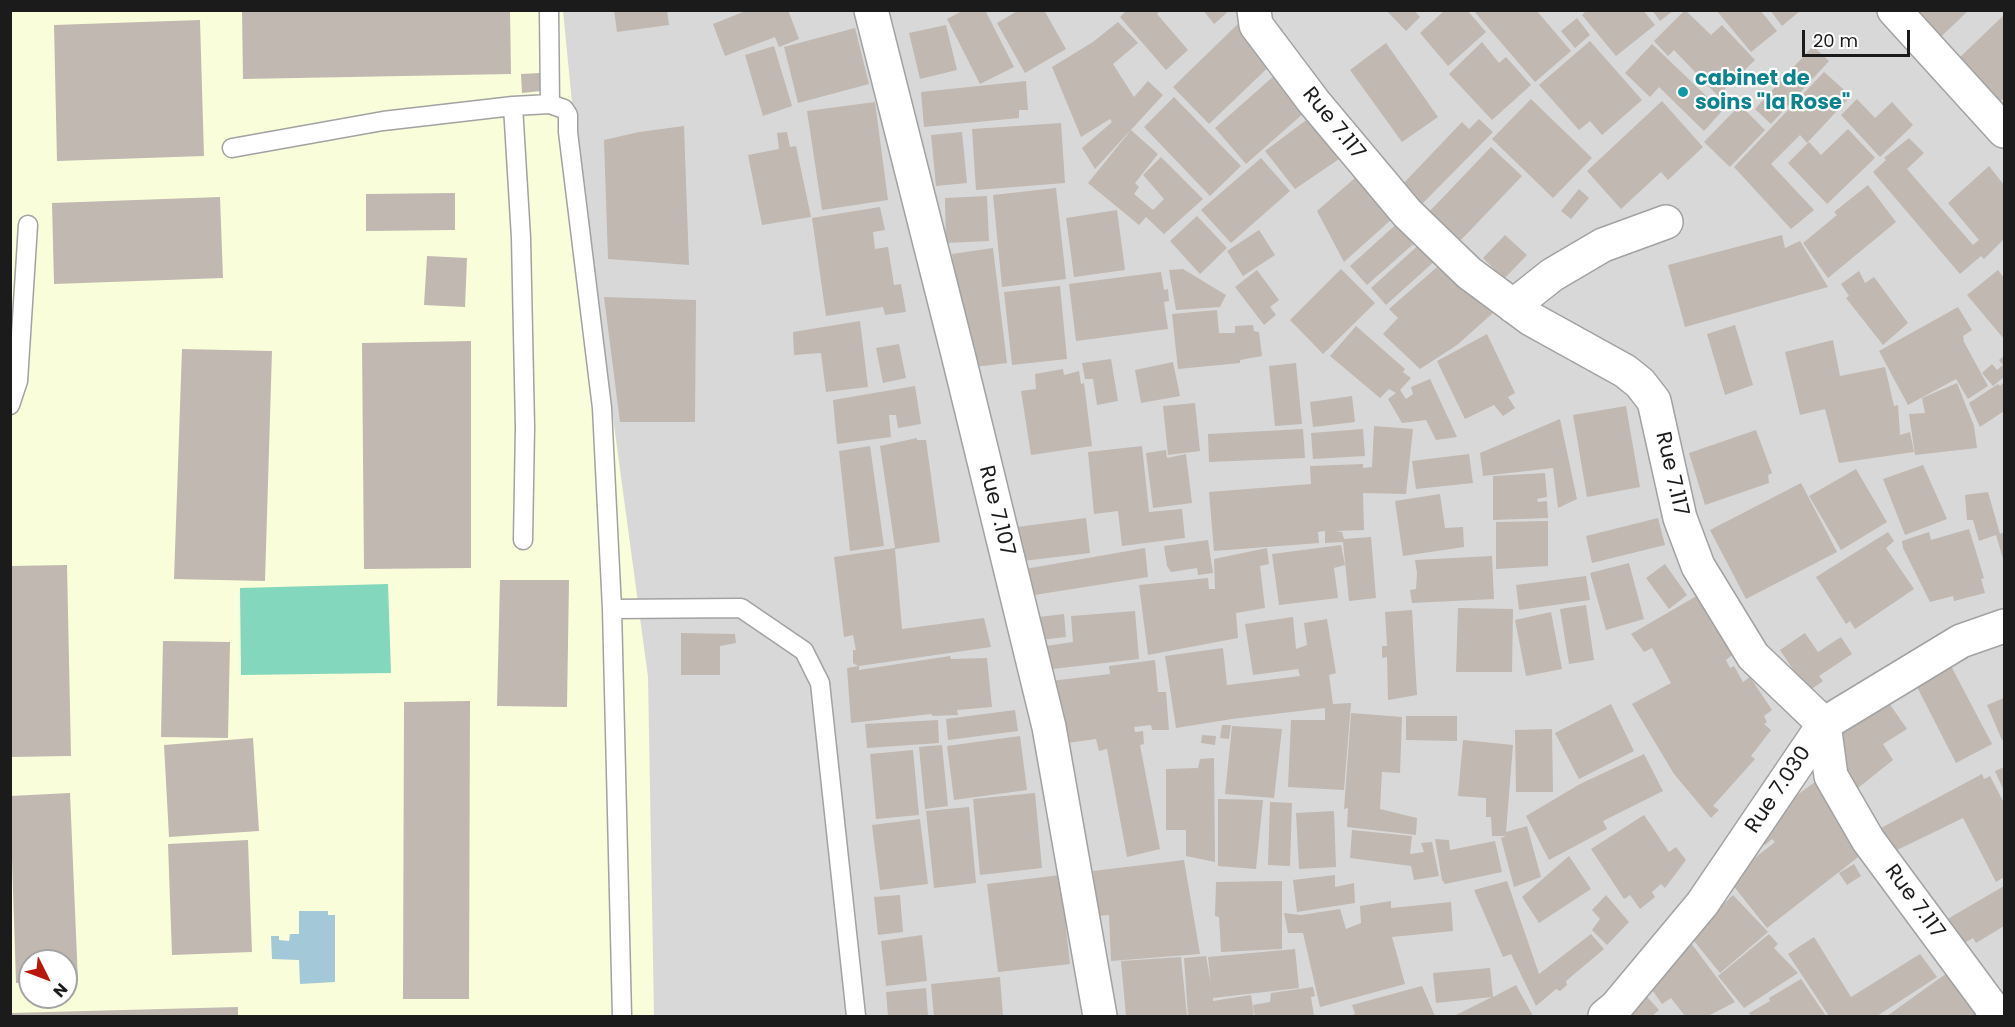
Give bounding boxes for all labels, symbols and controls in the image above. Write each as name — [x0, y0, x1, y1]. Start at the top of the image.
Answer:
scale bar — [1805, 18, 1913, 56]
text: 20 m — [1813, 28, 1858, 53]
place label: cabinet de soins "la Rose" — [1695, 67, 1851, 117]
street label: Rue 7.117 — [1296, 83, 1370, 165]
marker: cabinet de soins "la Rose" — [1676, 85, 1690, 99]
street label: Rue 7.117 — [1649, 429, 1693, 519]
street label: Rue 7.107 — [973, 463, 1019, 559]
street label: Rue 7.030 — [1741, 742, 1817, 838]
street label: Rue 7.117 — [1879, 860, 1949, 944]
north arrow — [18, 949, 78, 1009]
text: N — [48, 978, 73, 1002]

